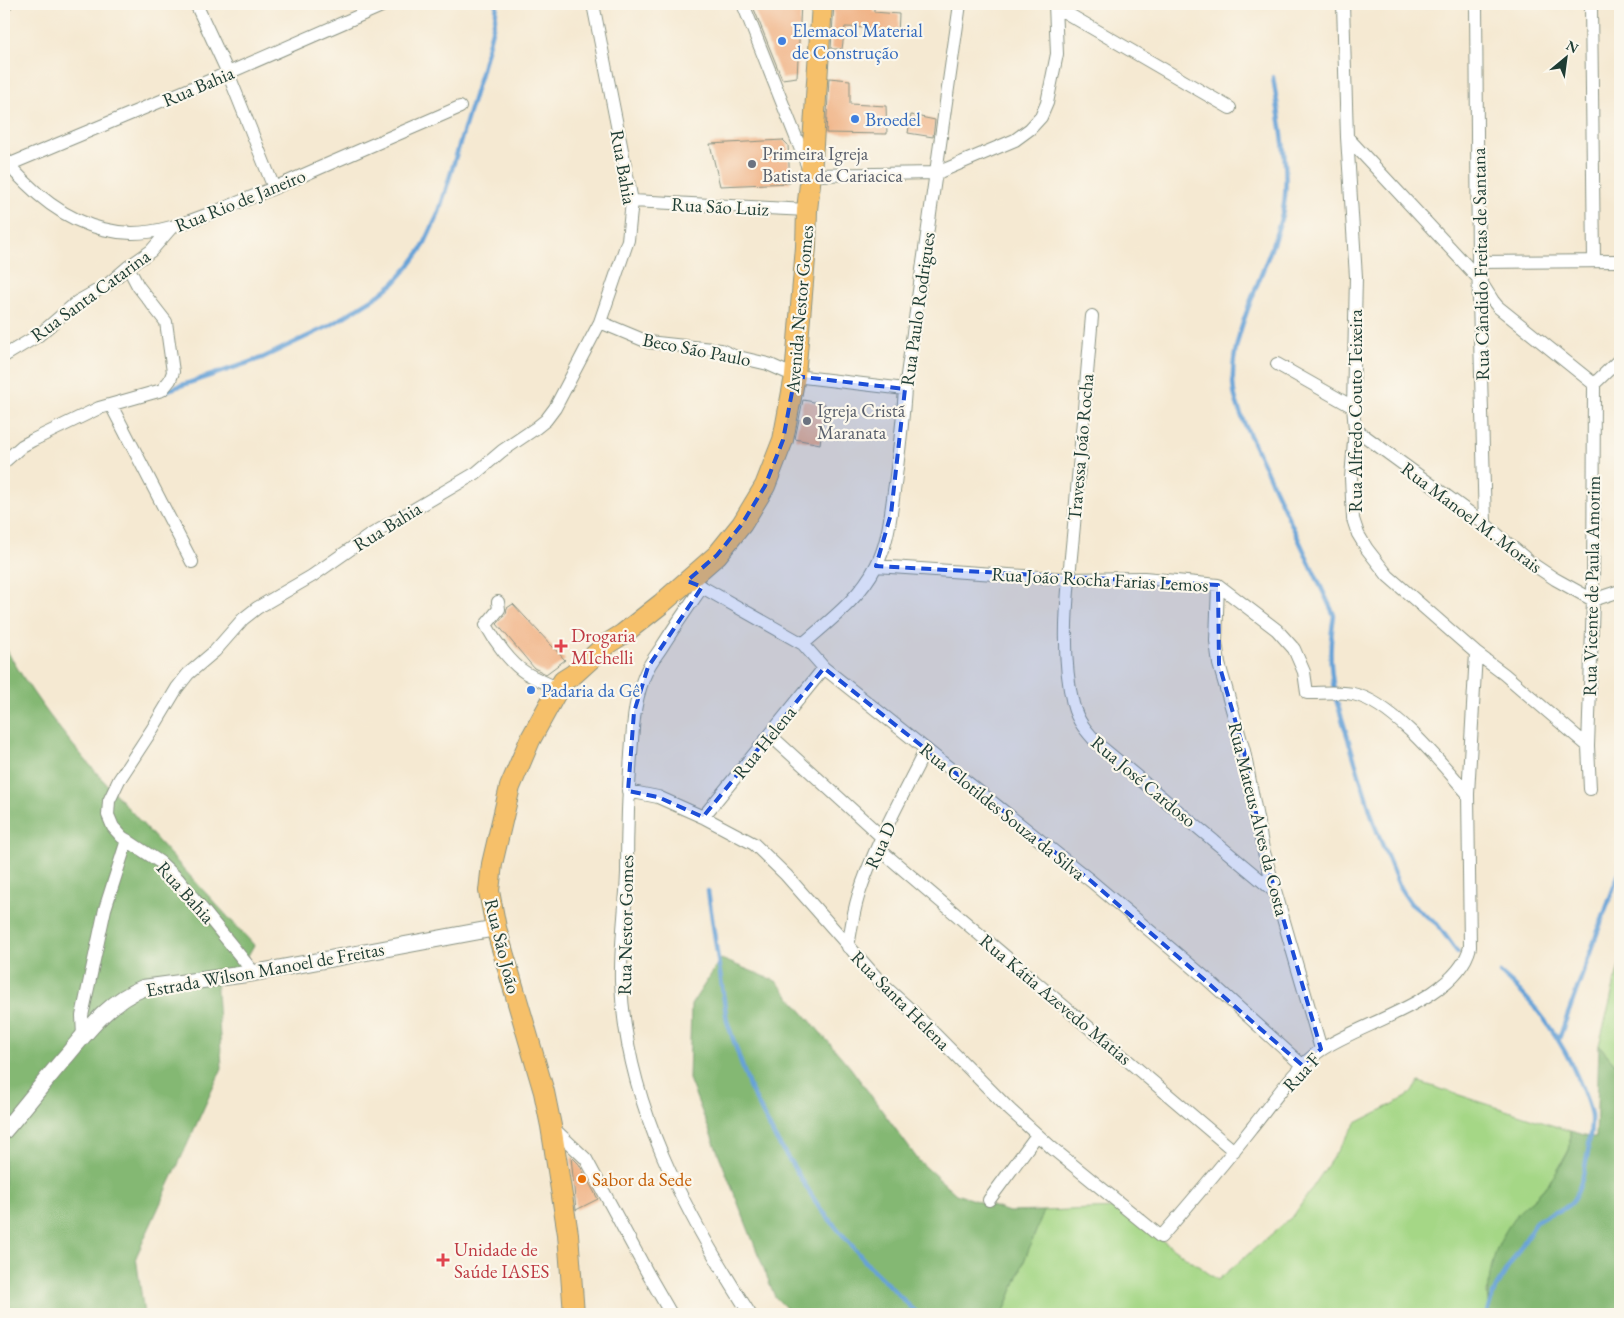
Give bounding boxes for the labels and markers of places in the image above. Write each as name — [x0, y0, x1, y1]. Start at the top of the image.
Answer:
place label: Elemacol Material de Construção — [792, 18, 923, 65]
marker: Elemacol Material de Construção — [776, 35, 788, 47]
place label: Broedel — [865, 107, 921, 132]
marker: Broedel — [849, 113, 861, 125]
place label: Primeira Igreja Batista de Cariacica — [762, 141, 903, 188]
marker: Primeira Igreja Batista de Cariacica — [746, 158, 758, 170]
place label: Igreja Cristã Maranata — [817, 398, 906, 445]
marker: Igreja Cristã Maranata — [801, 415, 813, 427]
place label: Drogaria MIchelli — [571, 623, 636, 670]
marker: Drogaria MIchelli — [555, 640, 567, 652]
place label: Padaria da Gê — [541, 678, 640, 703]
marker: Padaria da Gê — [525, 684, 537, 696]
place label: Sabor da Sede — [592, 1167, 692, 1192]
marker: Sabor da Sede — [576, 1173, 588, 1185]
place label: Unidade de Saúde IASES — [454, 1237, 549, 1284]
marker: Unidade de Saúde IASES — [436, 1253, 450, 1267]

